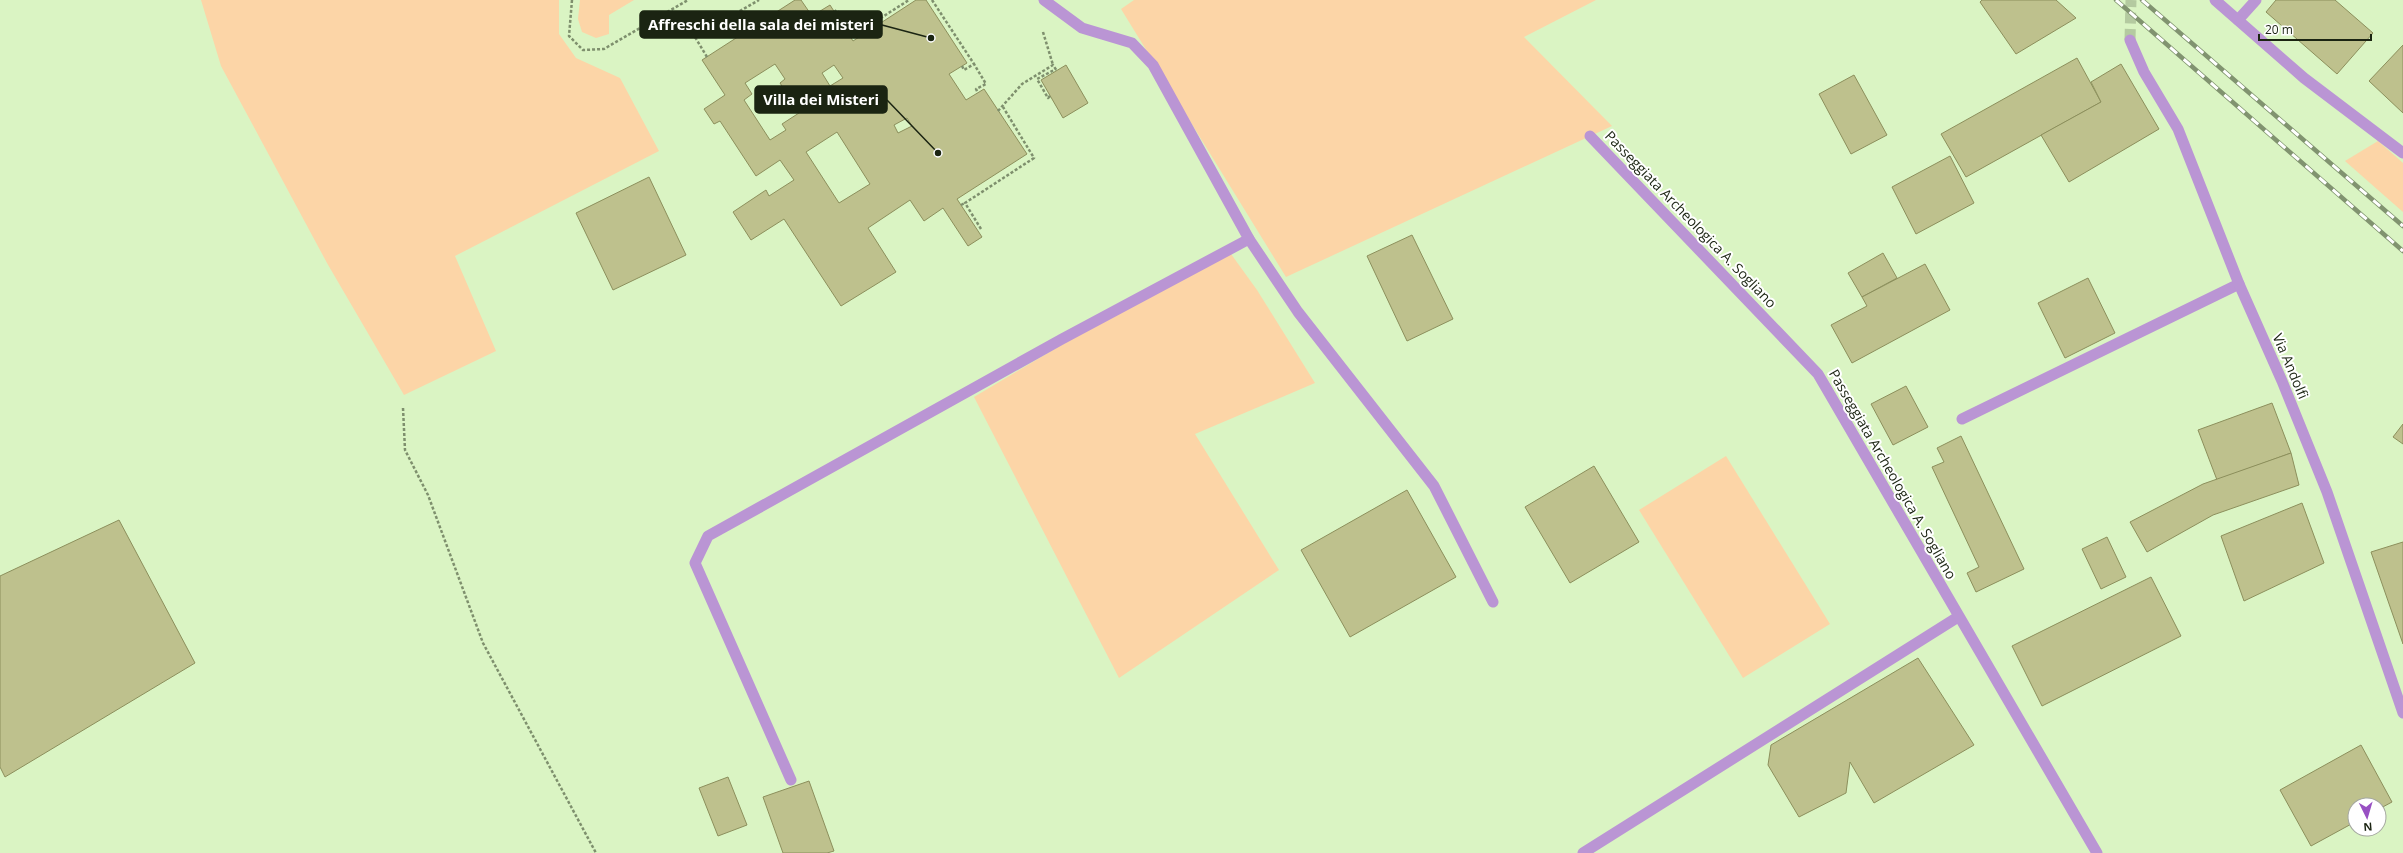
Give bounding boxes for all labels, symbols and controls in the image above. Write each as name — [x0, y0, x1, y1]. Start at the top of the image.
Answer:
callout: Affreschi della sala dei misteri — [640, 11, 882, 38]
text: Affreschi della sala dei misteri — [648, 14, 874, 34]
scale bar — [2259, 16, 2371, 42]
text: 20 m — [2265, 21, 2293, 38]
callout: Villa dei Misteri — [755, 86, 887, 113]
text: Villa dei Misteri — [763, 89, 879, 109]
street label: Passeggiata Archeologica A. Sogliano — [1601, 126, 1781, 312]
street label: Via Andolfi — [2269, 330, 2313, 402]
street label: Passeggiata Archeologica A. Sogliano — [1825, 366, 1961, 582]
north arrow — [2347, 797, 2387, 837]
text: N — [2363, 820, 2373, 835]

